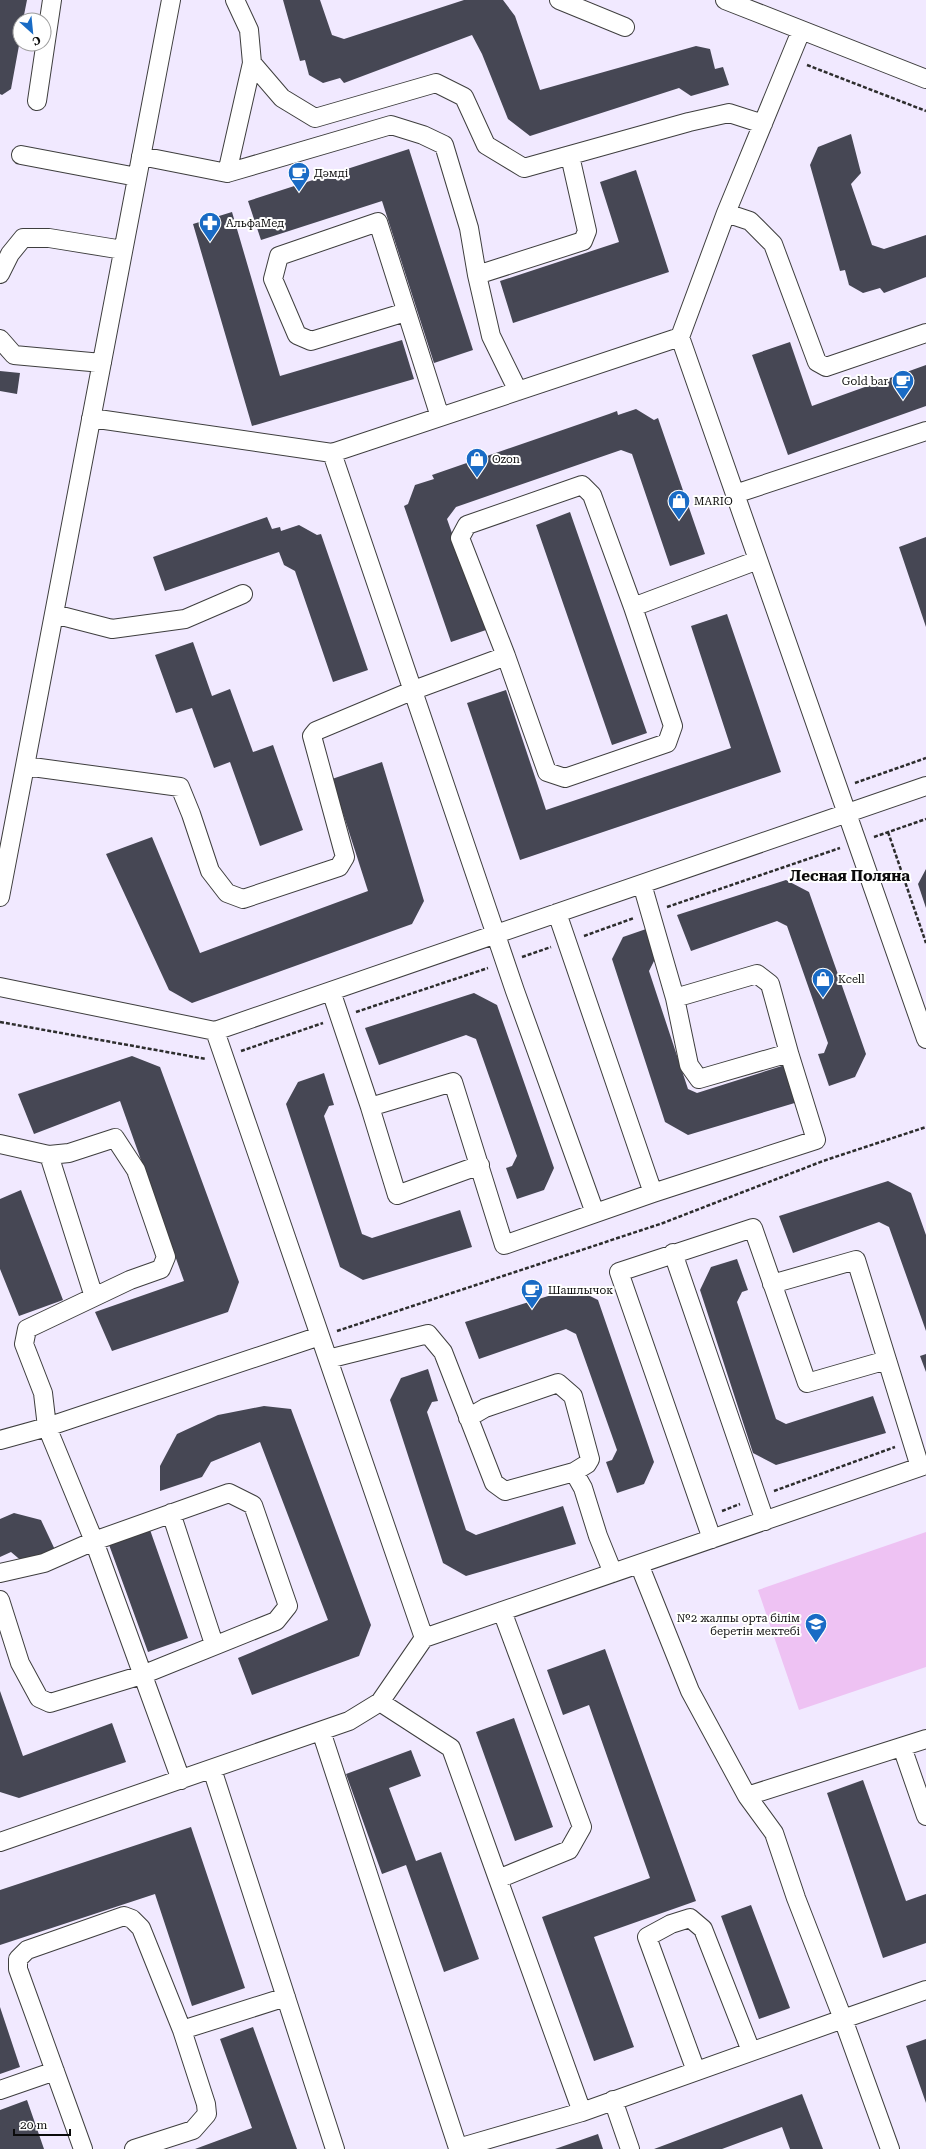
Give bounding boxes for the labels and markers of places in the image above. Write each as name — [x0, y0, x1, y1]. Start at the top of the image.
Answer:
cafe icon: Дәмді — [286, 160, 312, 193]
place label: Дәмді — [314, 167, 349, 180]
pharmacy icon: АльфаМед — [197, 210, 223, 243]
place label: АльфаМед — [226, 217, 284, 230]
cafe icon: Gold bar — [890, 368, 916, 401]
place label: Gold bar — [842, 375, 888, 388]
shop icon: Ozon — [464, 446, 490, 479]
place label: Ozon — [492, 453, 520, 466]
shop icon: MARIO — [666, 488, 692, 521]
place label: MARIO — [694, 495, 733, 508]
shop icon: Kcell — [810, 966, 836, 999]
place label: Kcell — [838, 973, 865, 986]
cafe icon: Шашлычок — [519, 1277, 545, 1310]
place label: Шашлычок — [548, 1284, 613, 1297]
school or university icon: №2 жалпы орта білім беретін мектебі — [803, 1611, 829, 1644]
place label: №2 жалпы орта білім беретін мектебі — [677, 1612, 800, 1638]

